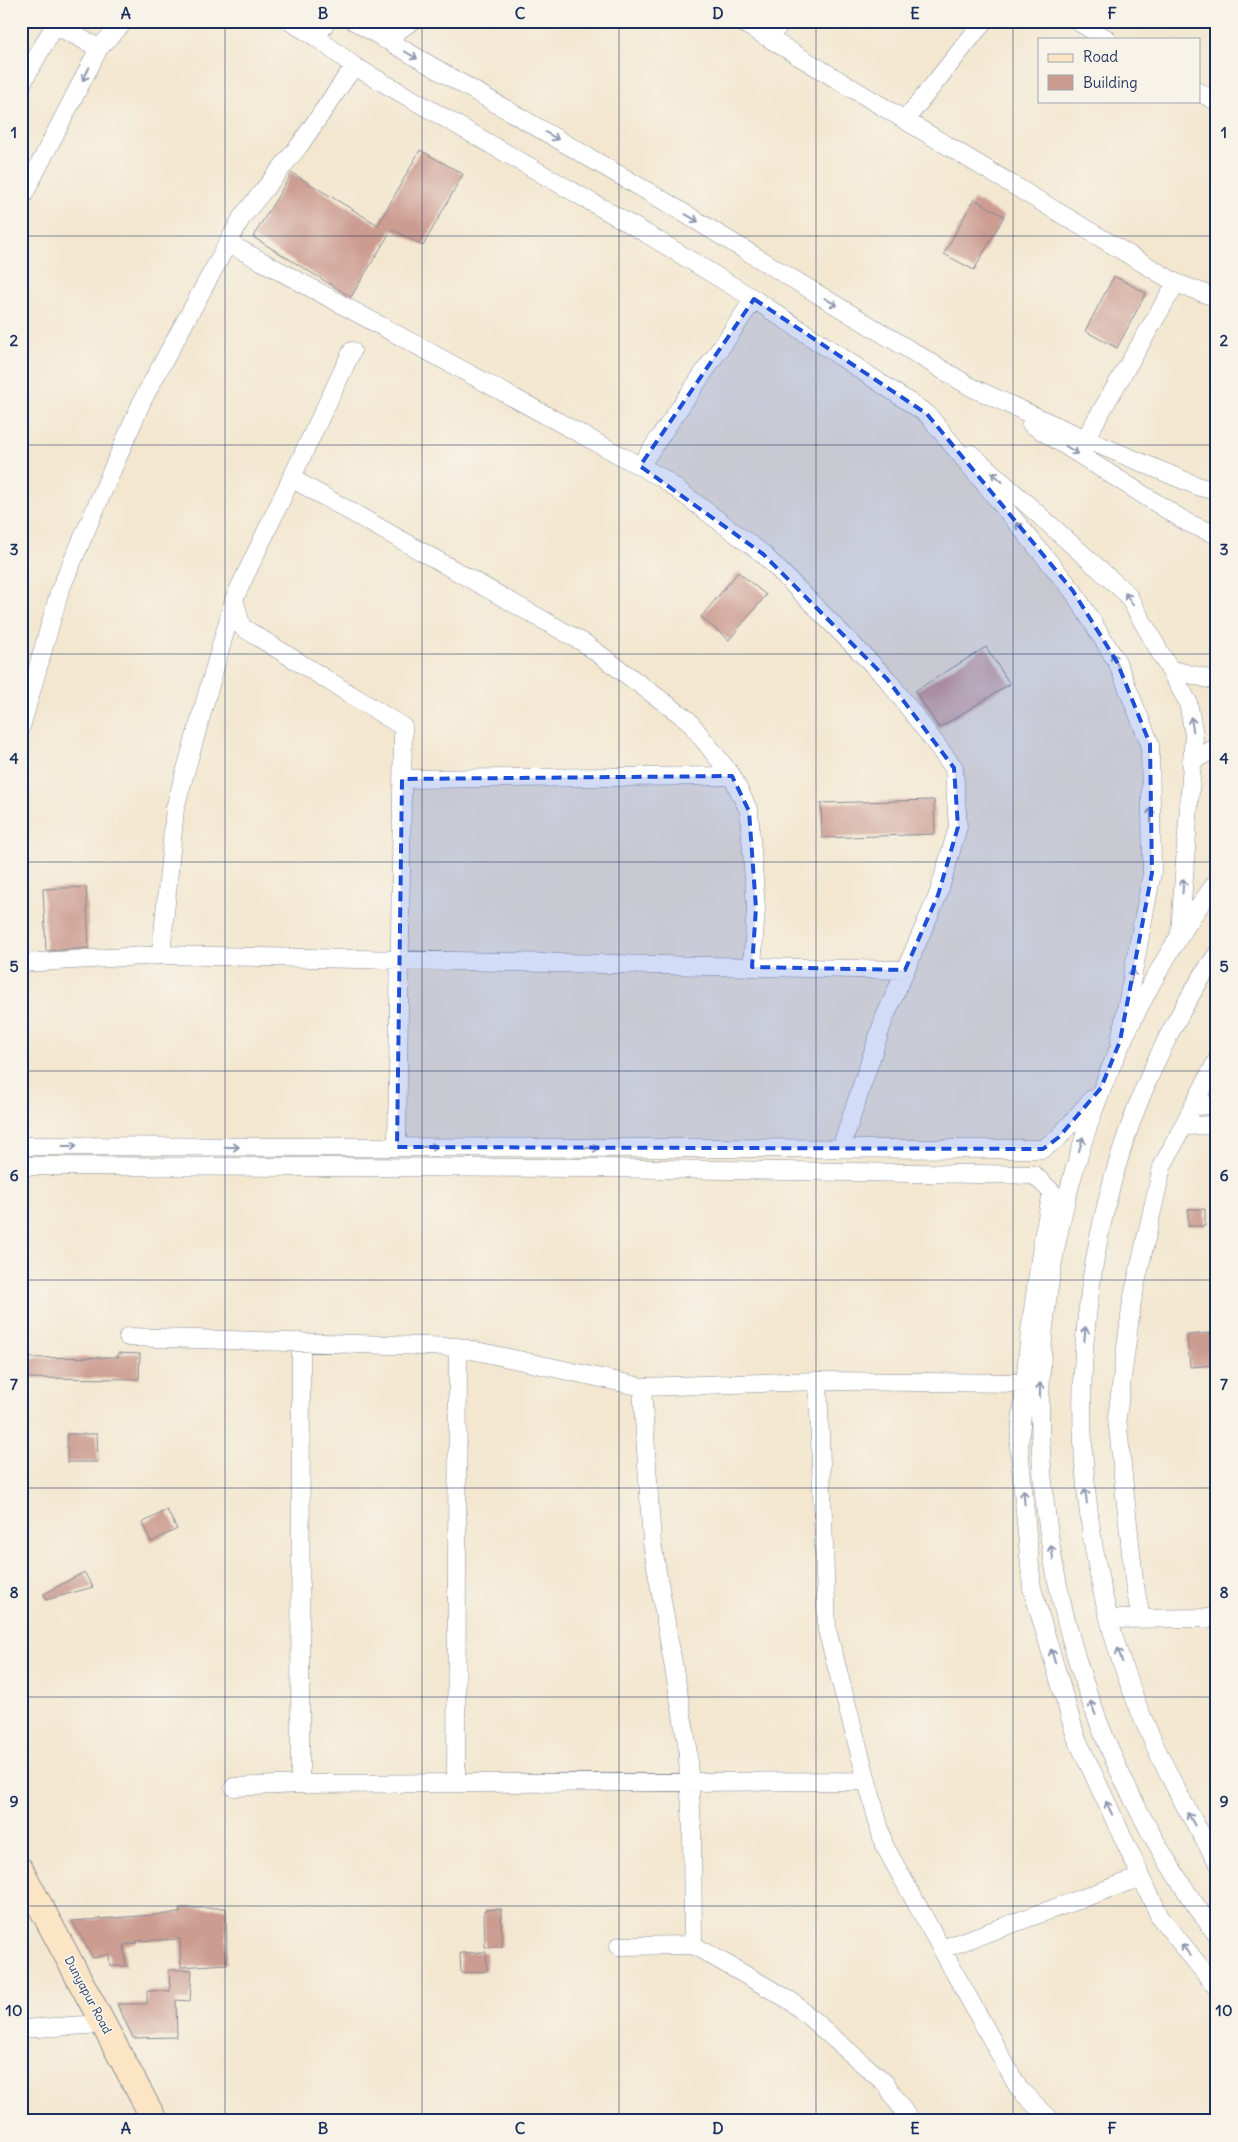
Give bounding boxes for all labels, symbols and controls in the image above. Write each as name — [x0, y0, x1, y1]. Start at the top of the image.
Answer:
text: A — [121, 3, 131, 23]
text: B — [318, 3, 329, 23]
text: C — [515, 3, 526, 23]
text: D — [712, 3, 724, 23]
text: E — [910, 3, 920, 23]
text: F — [1107, 3, 1117, 23]
legend — [1038, 38, 1200, 102]
text: Road — [1083, 47, 1118, 66]
one-way arrow — [404, 50, 418, 60]
one-way arrow — [81, 66, 90, 81]
text: Building — [1083, 73, 1138, 92]
text: 1 — [11, 122, 17, 142]
text: 1 — [1221, 122, 1227, 142]
one-way arrow — [544, 132, 558, 142]
one-way arrow — [685, 214, 699, 224]
one-way arrow — [824, 298, 838, 308]
text: 2 — [10, 330, 19, 350]
text: 2 — [1220, 330, 1229, 350]
one-way arrow — [1064, 445, 1078, 455]
one-way arrow — [991, 471, 1004, 483]
one-way arrow — [1016, 522, 1027, 535]
text: 3 — [9, 539, 19, 559]
text: 3 — [1219, 539, 1229, 559]
one-way arrow — [1124, 592, 1134, 606]
one-way arrow — [1110, 653, 1119, 668]
one-way arrow — [1186, 716, 1196, 732]
text: 4 — [9, 748, 19, 768]
text: 4 — [1219, 748, 1229, 768]
one-way arrow — [1146, 808, 1156, 824]
one-way arrow — [1179, 878, 1188, 894]
text: 5 — [9, 956, 19, 976]
text: 5 — [1219, 956, 1229, 976]
one-way arrow — [1128, 968, 1138, 984]
one-way arrow — [1076, 1136, 1086, 1152]
one-way arrow — [62, 1141, 78, 1151]
one-way arrow — [224, 1142, 240, 1152]
one-way arrow — [422, 1142, 438, 1152]
one-way arrow — [584, 1143, 600, 1153]
text: 6 — [9, 1165, 19, 1185]
text: 6 — [1219, 1165, 1229, 1185]
one-way arrow — [1080, 1326, 1090, 1342]
text: 7 — [10, 1374, 18, 1394]
text: 7 — [1220, 1374, 1228, 1394]
one-way arrow — [1035, 1382, 1045, 1398]
one-way arrow — [1081, 1488, 1091, 1504]
one-way arrow — [1019, 1489, 1029, 1505]
one-way arrow — [1046, 1544, 1056, 1560]
text: 8 — [9, 1582, 19, 1602]
text: 8 — [1219, 1582, 1229, 1602]
one-way arrow — [1114, 1647, 1124, 1663]
one-way arrow — [1047, 1648, 1057, 1664]
one-way arrow — [1088, 1701, 1097, 1717]
text: 9 — [9, 1791, 19, 1811]
text: 9 — [1219, 1791, 1229, 1811]
one-way arrow — [1104, 1801, 1114, 1816]
one-way arrow — [1186, 1813, 1196, 1827]
one-way arrow — [1181, 1944, 1192, 1957]
street label: Dunyapur Road — [62, 1953, 115, 2036]
text: 10 — [6, 2000, 22, 2020]
text: 10 — [1216, 2000, 1232, 2020]
text: A — [121, 2118, 131, 2138]
text: B — [318, 2118, 329, 2138]
text: C — [515, 2118, 526, 2138]
text: D — [712, 2118, 724, 2138]
text: E — [910, 2118, 920, 2138]
text: F — [1107, 2118, 1117, 2138]

